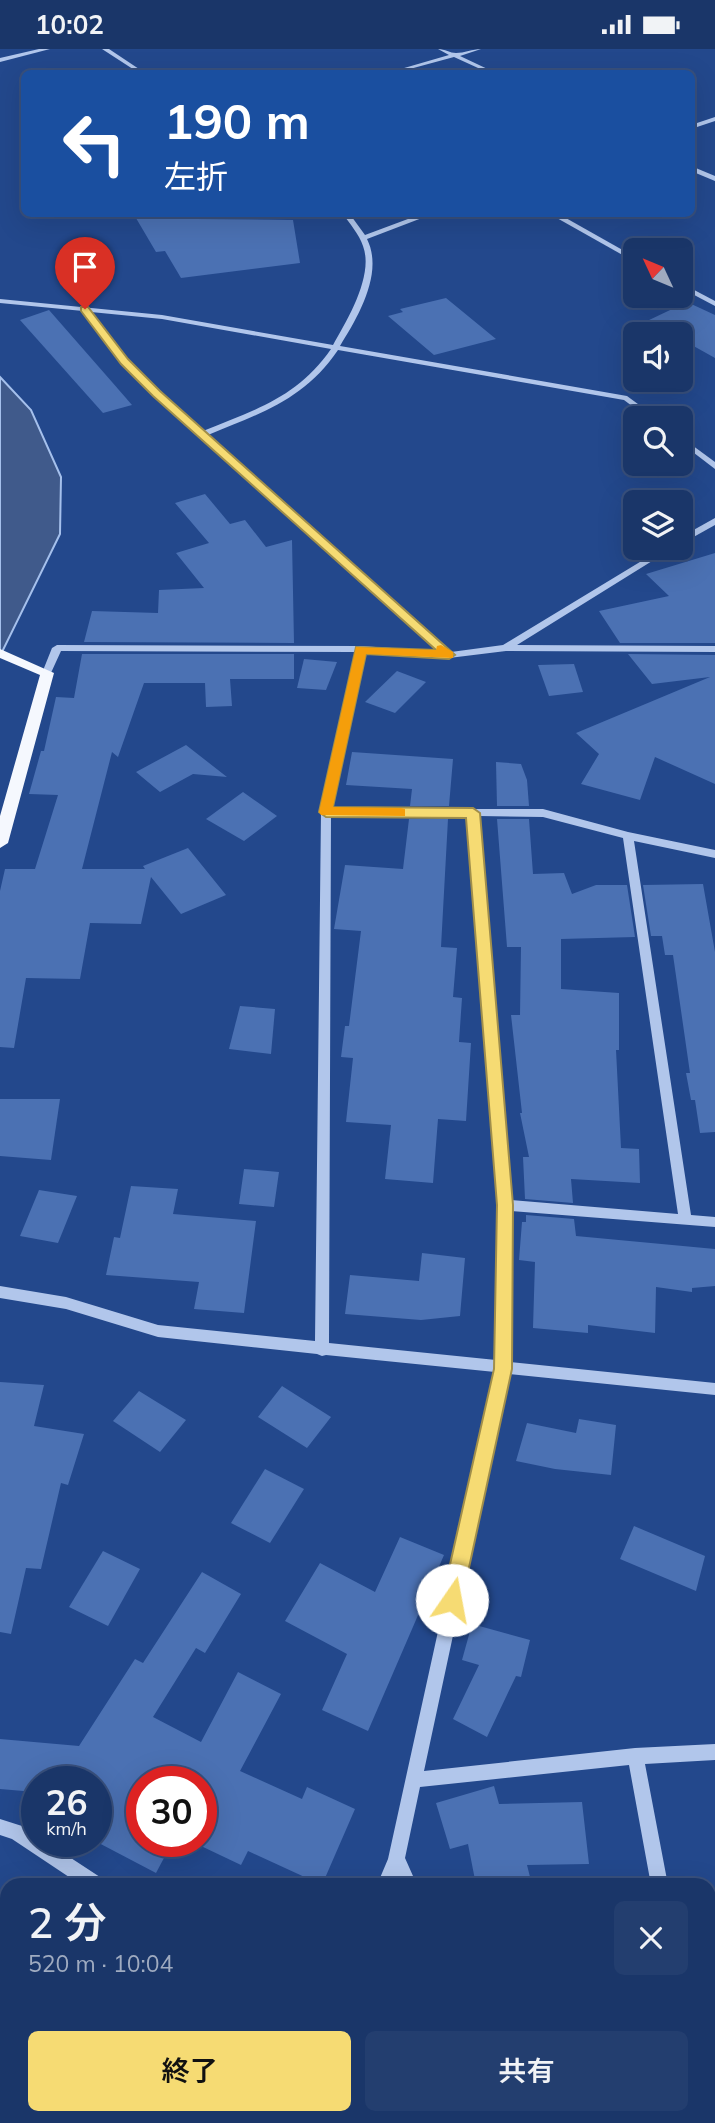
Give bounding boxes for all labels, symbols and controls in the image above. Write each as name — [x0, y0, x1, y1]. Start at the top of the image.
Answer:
text: 10:02 — [35, 8, 104, 41]
text: 190 m — [164, 90, 310, 151]
icon: left — [49, 98, 140, 189]
text: 左折 — [164, 156, 228, 196]
pin — [55, 237, 115, 309]
north arrow — [623, 238, 693, 308]
map controls — [623, 238, 693, 560]
icon: arrive — [66, 248, 104, 286]
button: sound — [623, 322, 693, 392]
button: search — [623, 406, 693, 476]
button: layers — [623, 490, 693, 560]
position arrow — [415, 1563, 489, 1637]
speed limit sign: 30 — [126, 1766, 217, 1857]
text: 26 — [45, 1780, 88, 1824]
text: km/h — [46, 1817, 87, 1840]
text: 2 分 — [28, 1896, 106, 1949]
button: close — [614, 1901, 688, 1975]
text: 520 m · 10:04 — [28, 1949, 173, 1978]
button: 終了 — [28, 2031, 351, 2111]
button: 共有 — [365, 2031, 688, 2111]

